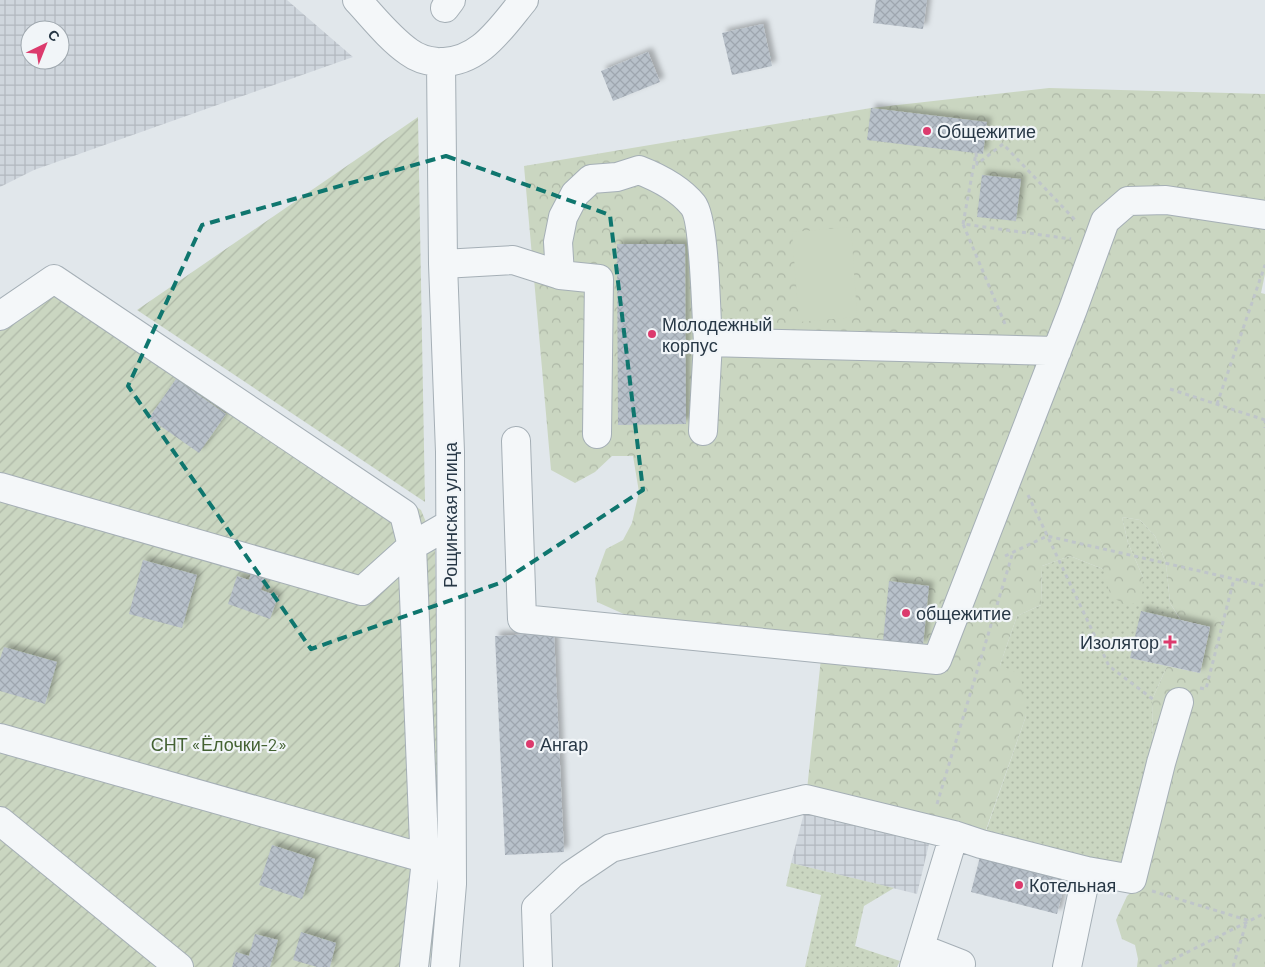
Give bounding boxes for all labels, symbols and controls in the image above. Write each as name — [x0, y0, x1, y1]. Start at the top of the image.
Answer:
north arrow — [20, 20, 70, 70]
text: С — [45, 25, 64, 45]
place label: Общежитие — [937, 120, 1036, 142]
marker: Общежитие — [921, 125, 933, 137]
place label: Молодежный корпус — [662, 313, 772, 356]
marker: Молодежный корпус — [646, 328, 658, 340]
street label: Рощинская улица — [439, 441, 461, 588]
place label: общежитие — [916, 602, 1011, 624]
marker: общежитие — [900, 607, 912, 619]
place label: Изолятор — [1080, 631, 1159, 653]
marker: Изолятор — [1163, 635, 1177, 649]
park label: СНТ «Ёлочки-2» — [151, 733, 287, 755]
place label: Ангар — [540, 733, 588, 755]
marker: Ангар — [524, 738, 536, 750]
place label: Котельная — [1029, 874, 1116, 896]
marker: Котельная — [1013, 879, 1025, 891]

